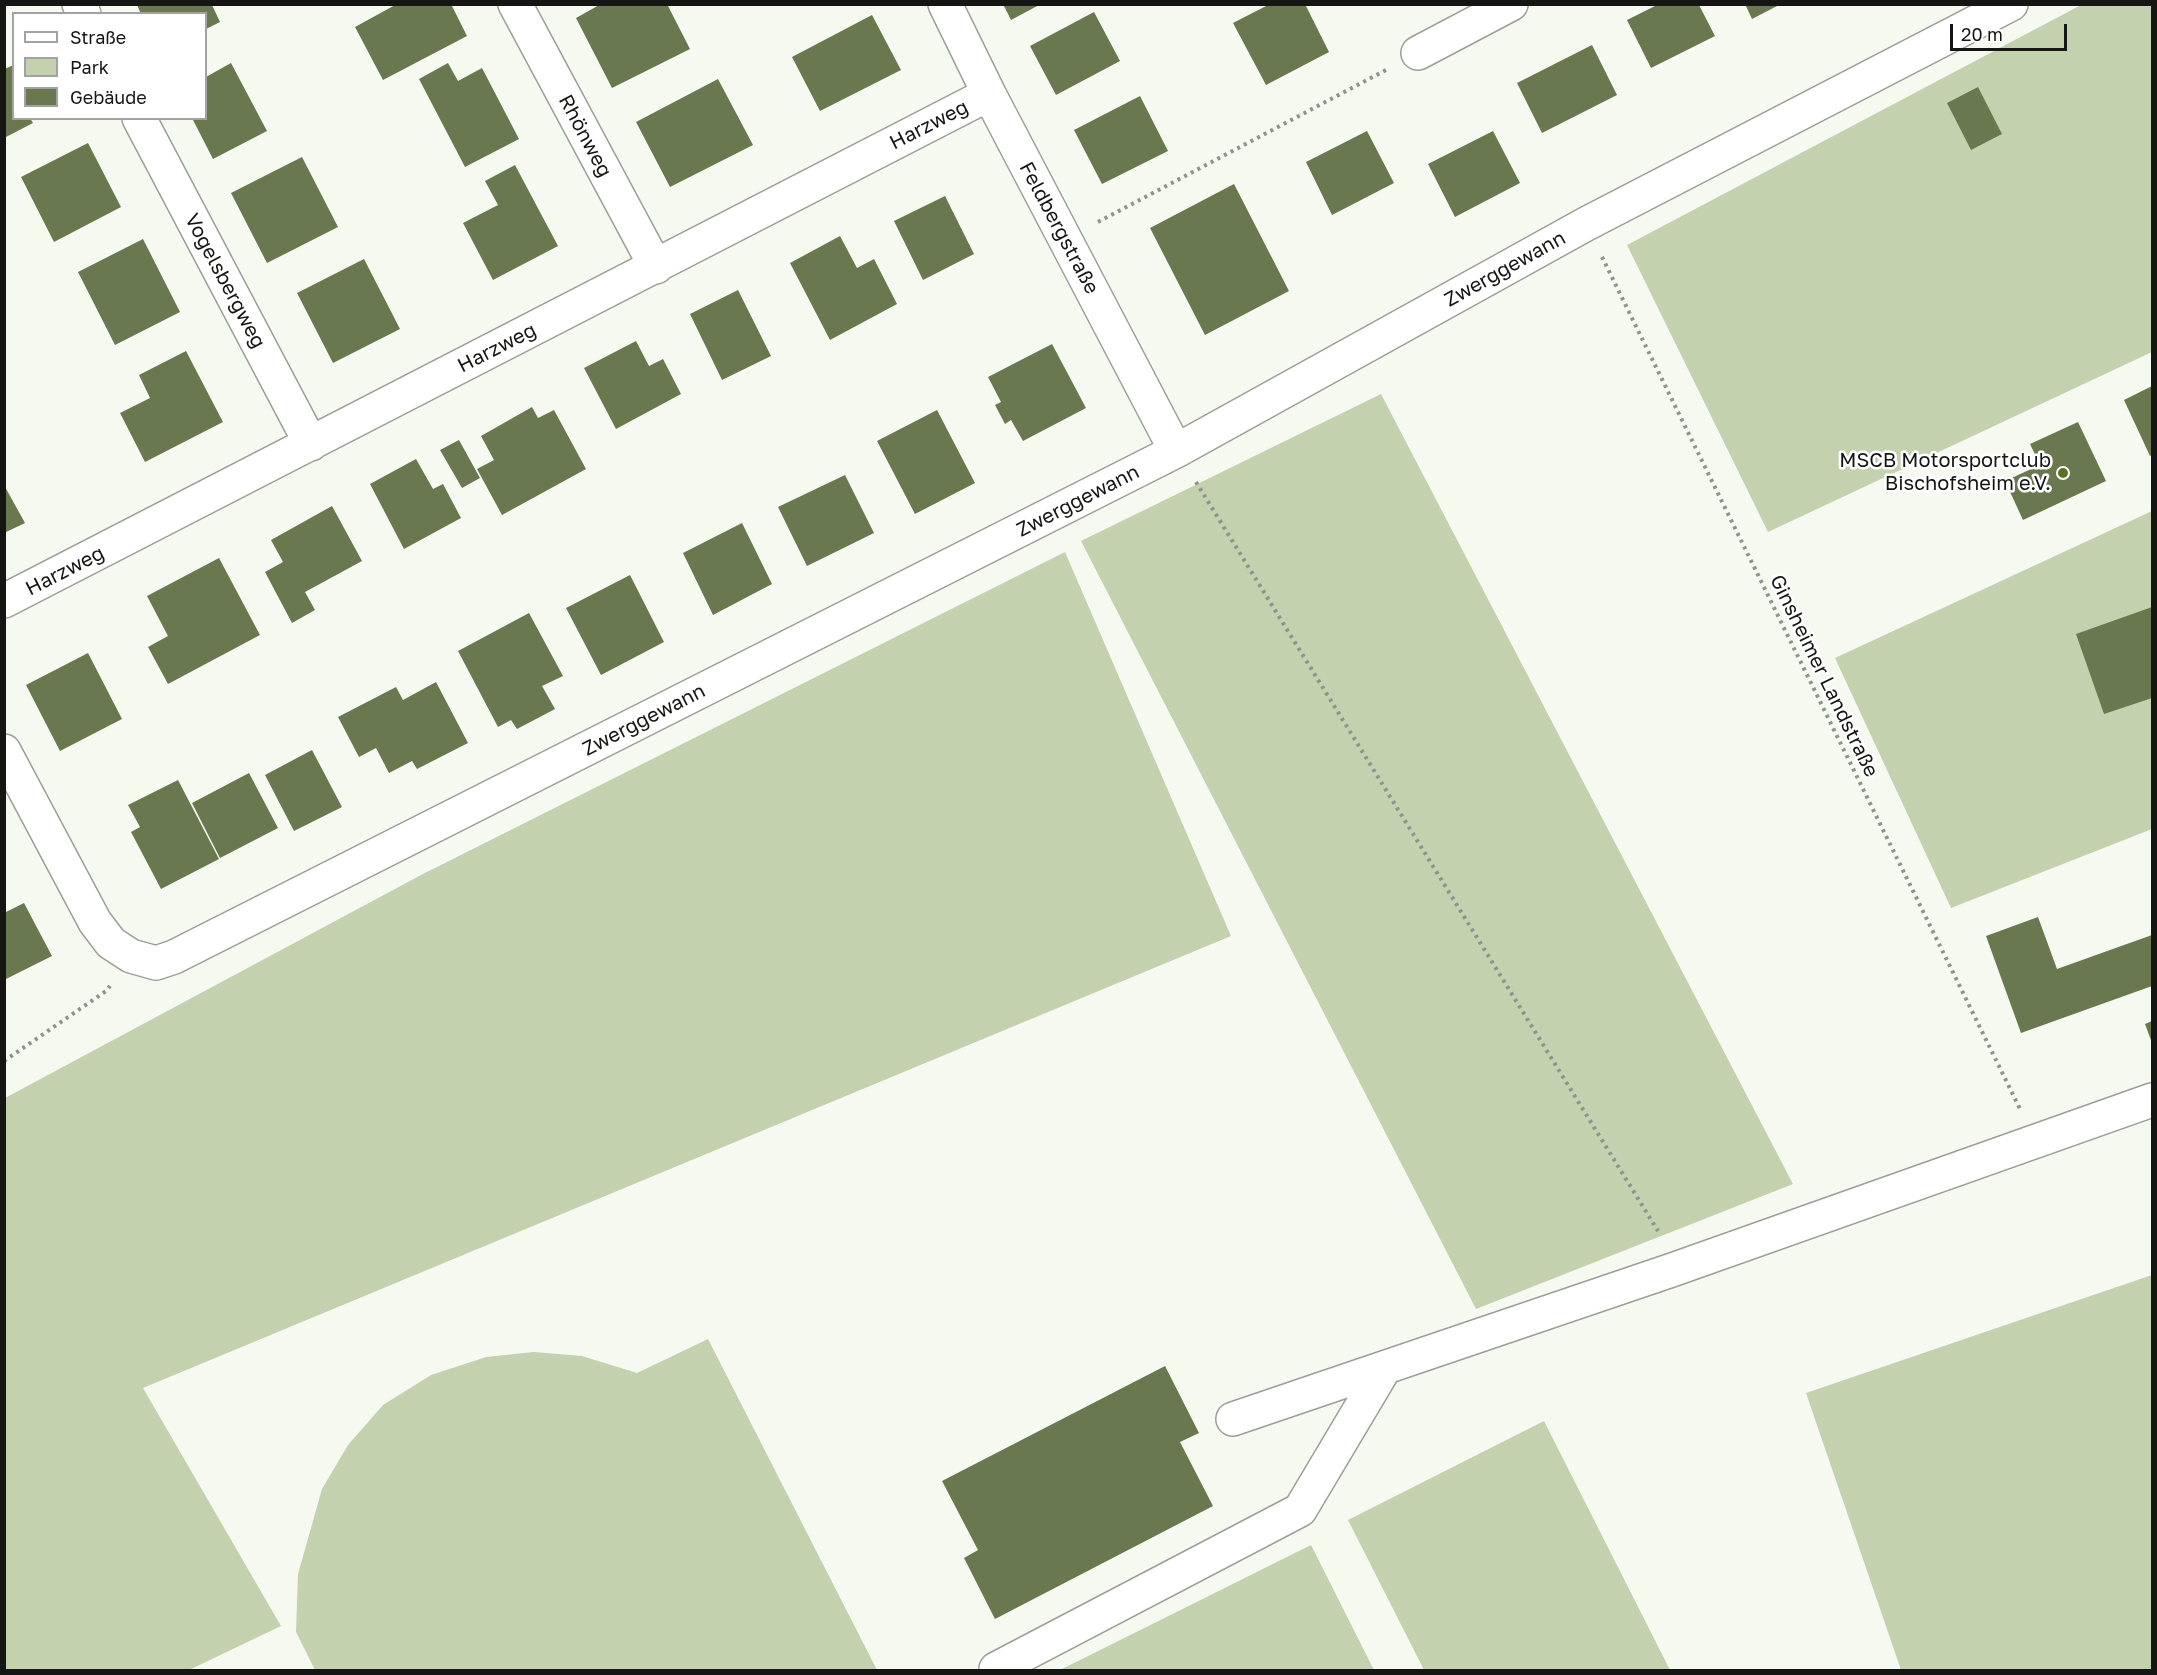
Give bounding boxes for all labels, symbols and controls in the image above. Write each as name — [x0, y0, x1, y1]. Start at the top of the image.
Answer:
legend — [12, 12, 207, 120]
scale bar — [1953, 12, 2070, 50]
text: 20 m — [1961, 23, 2003, 45]
text: Straße — [70, 26, 126, 48]
text: Park — [70, 56, 109, 78]
text: Gebäude — [70, 86, 147, 108]
street label: Rhönweg — [553, 91, 617, 181]
street label: Harzweg — [886, 95, 972, 155]
street label: Feldbergstraße — [1014, 158, 1104, 298]
street label: Vogelsbergweg — [179, 210, 271, 352]
street label: Zwerggewann — [1440, 226, 1570, 312]
street label: Harzweg — [454, 318, 540, 378]
place label: MSCB Motorsportclub Bischofsheim e.V. — [1839, 449, 2051, 496]
street label: Zwerggewann — [1013, 460, 1143, 542]
marker: MSCB Motorsportclub Bischofsheim e.V. — [2056, 466, 2070, 480]
street label: Harzweg — [22, 541, 108, 601]
street label: Ginsheimer Landstraße — [1765, 571, 1883, 781]
street label: Zwerggewann — [579, 679, 709, 761]

